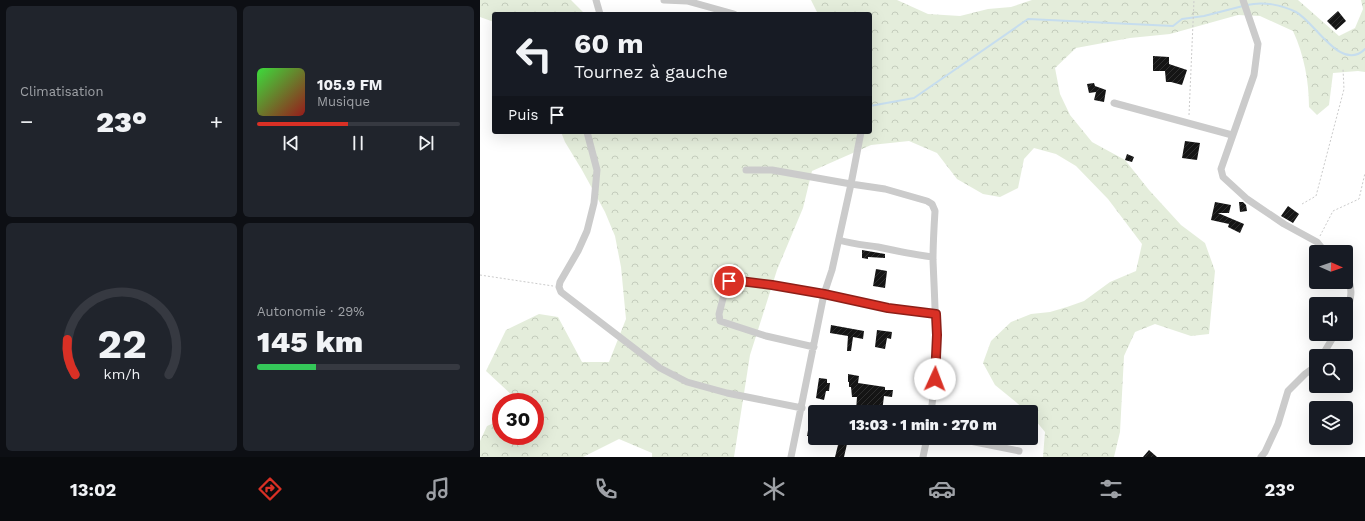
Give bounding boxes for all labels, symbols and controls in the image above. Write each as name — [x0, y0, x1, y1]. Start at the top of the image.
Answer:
text: 60 m — [574, 27, 644, 60]
icon: left — [508, 28, 560, 80]
text: Tournez à gauche — [574, 61, 728, 82]
text: 105.9 FM — [317, 76, 383, 94]
text: Climatisation — [20, 84, 103, 99]
text: Musique — [317, 94, 370, 109]
text: 23° — [96, 104, 147, 139]
icon: arrive — [546, 104, 568, 126]
text: Puis — [508, 106, 538, 124]
text: − — [20, 109, 33, 134]
text: + — [210, 109, 223, 134]
icon: previous — [280, 132, 302, 154]
icon: pause — [347, 132, 369, 154]
icon: next — [415, 132, 437, 154]
north arrow — [1309, 245, 1353, 289]
map controls — [1309, 245, 1353, 445]
pin — [712, 264, 746, 298]
icon: arrive — [718, 270, 740, 292]
button: sound — [1309, 297, 1353, 341]
text: Autonomie · 29% — [257, 304, 364, 319]
text: 22 — [97, 319, 146, 368]
text: 145 km — [257, 324, 363, 359]
button: search — [1309, 349, 1353, 393]
position arrow — [914, 358, 956, 400]
text: km/h — [103, 365, 140, 381]
speed limit sign: 30 — [492, 393, 544, 445]
button: layers — [1309, 401, 1353, 445]
text: 13:03 · 1 min · 270 m — [849, 416, 997, 434]
icon: directions — [256, 475, 284, 503]
icon: music — [424, 475, 452, 503]
icon: phone — [592, 475, 620, 503]
icon: climate — [760, 475, 788, 503]
icon: car — [928, 475, 956, 503]
icon: filters — [1097, 475, 1125, 503]
text: 13:02 — [70, 479, 116, 500]
text: 23° — [1265, 479, 1295, 500]

